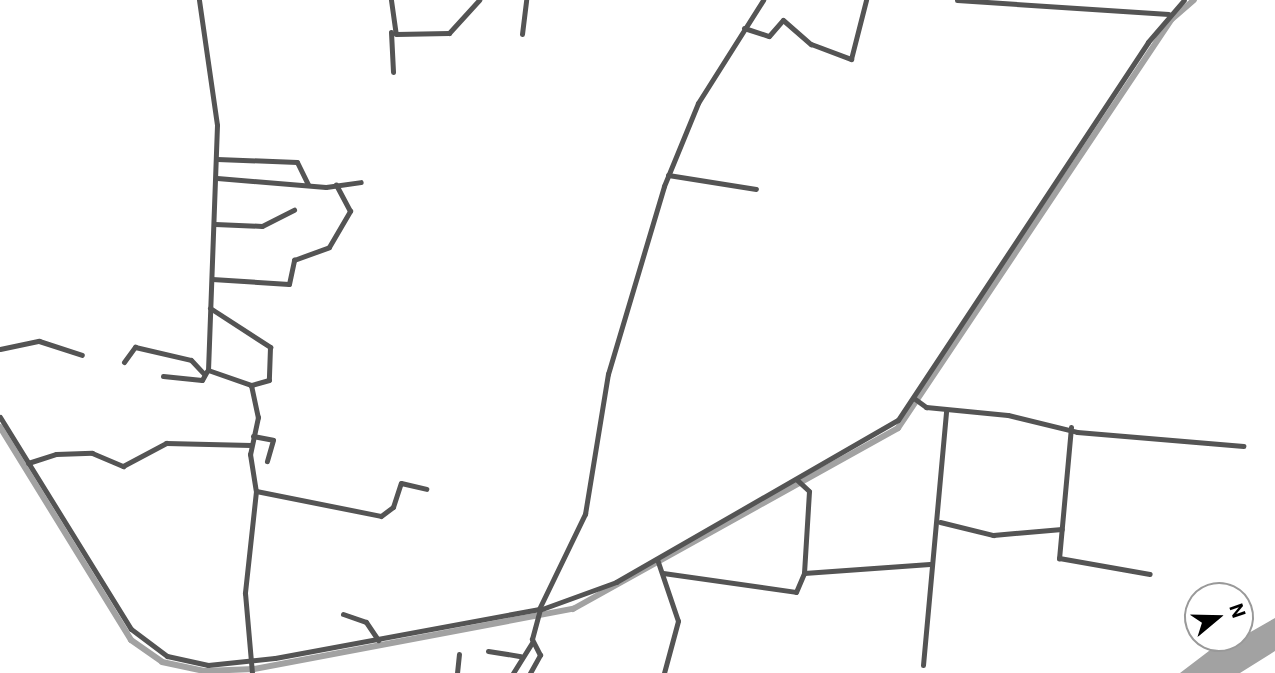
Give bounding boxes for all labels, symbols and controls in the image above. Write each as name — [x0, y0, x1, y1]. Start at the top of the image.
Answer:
north arrow — [1184, 582, 1254, 652]
text: N — [1224, 601, 1250, 621]

